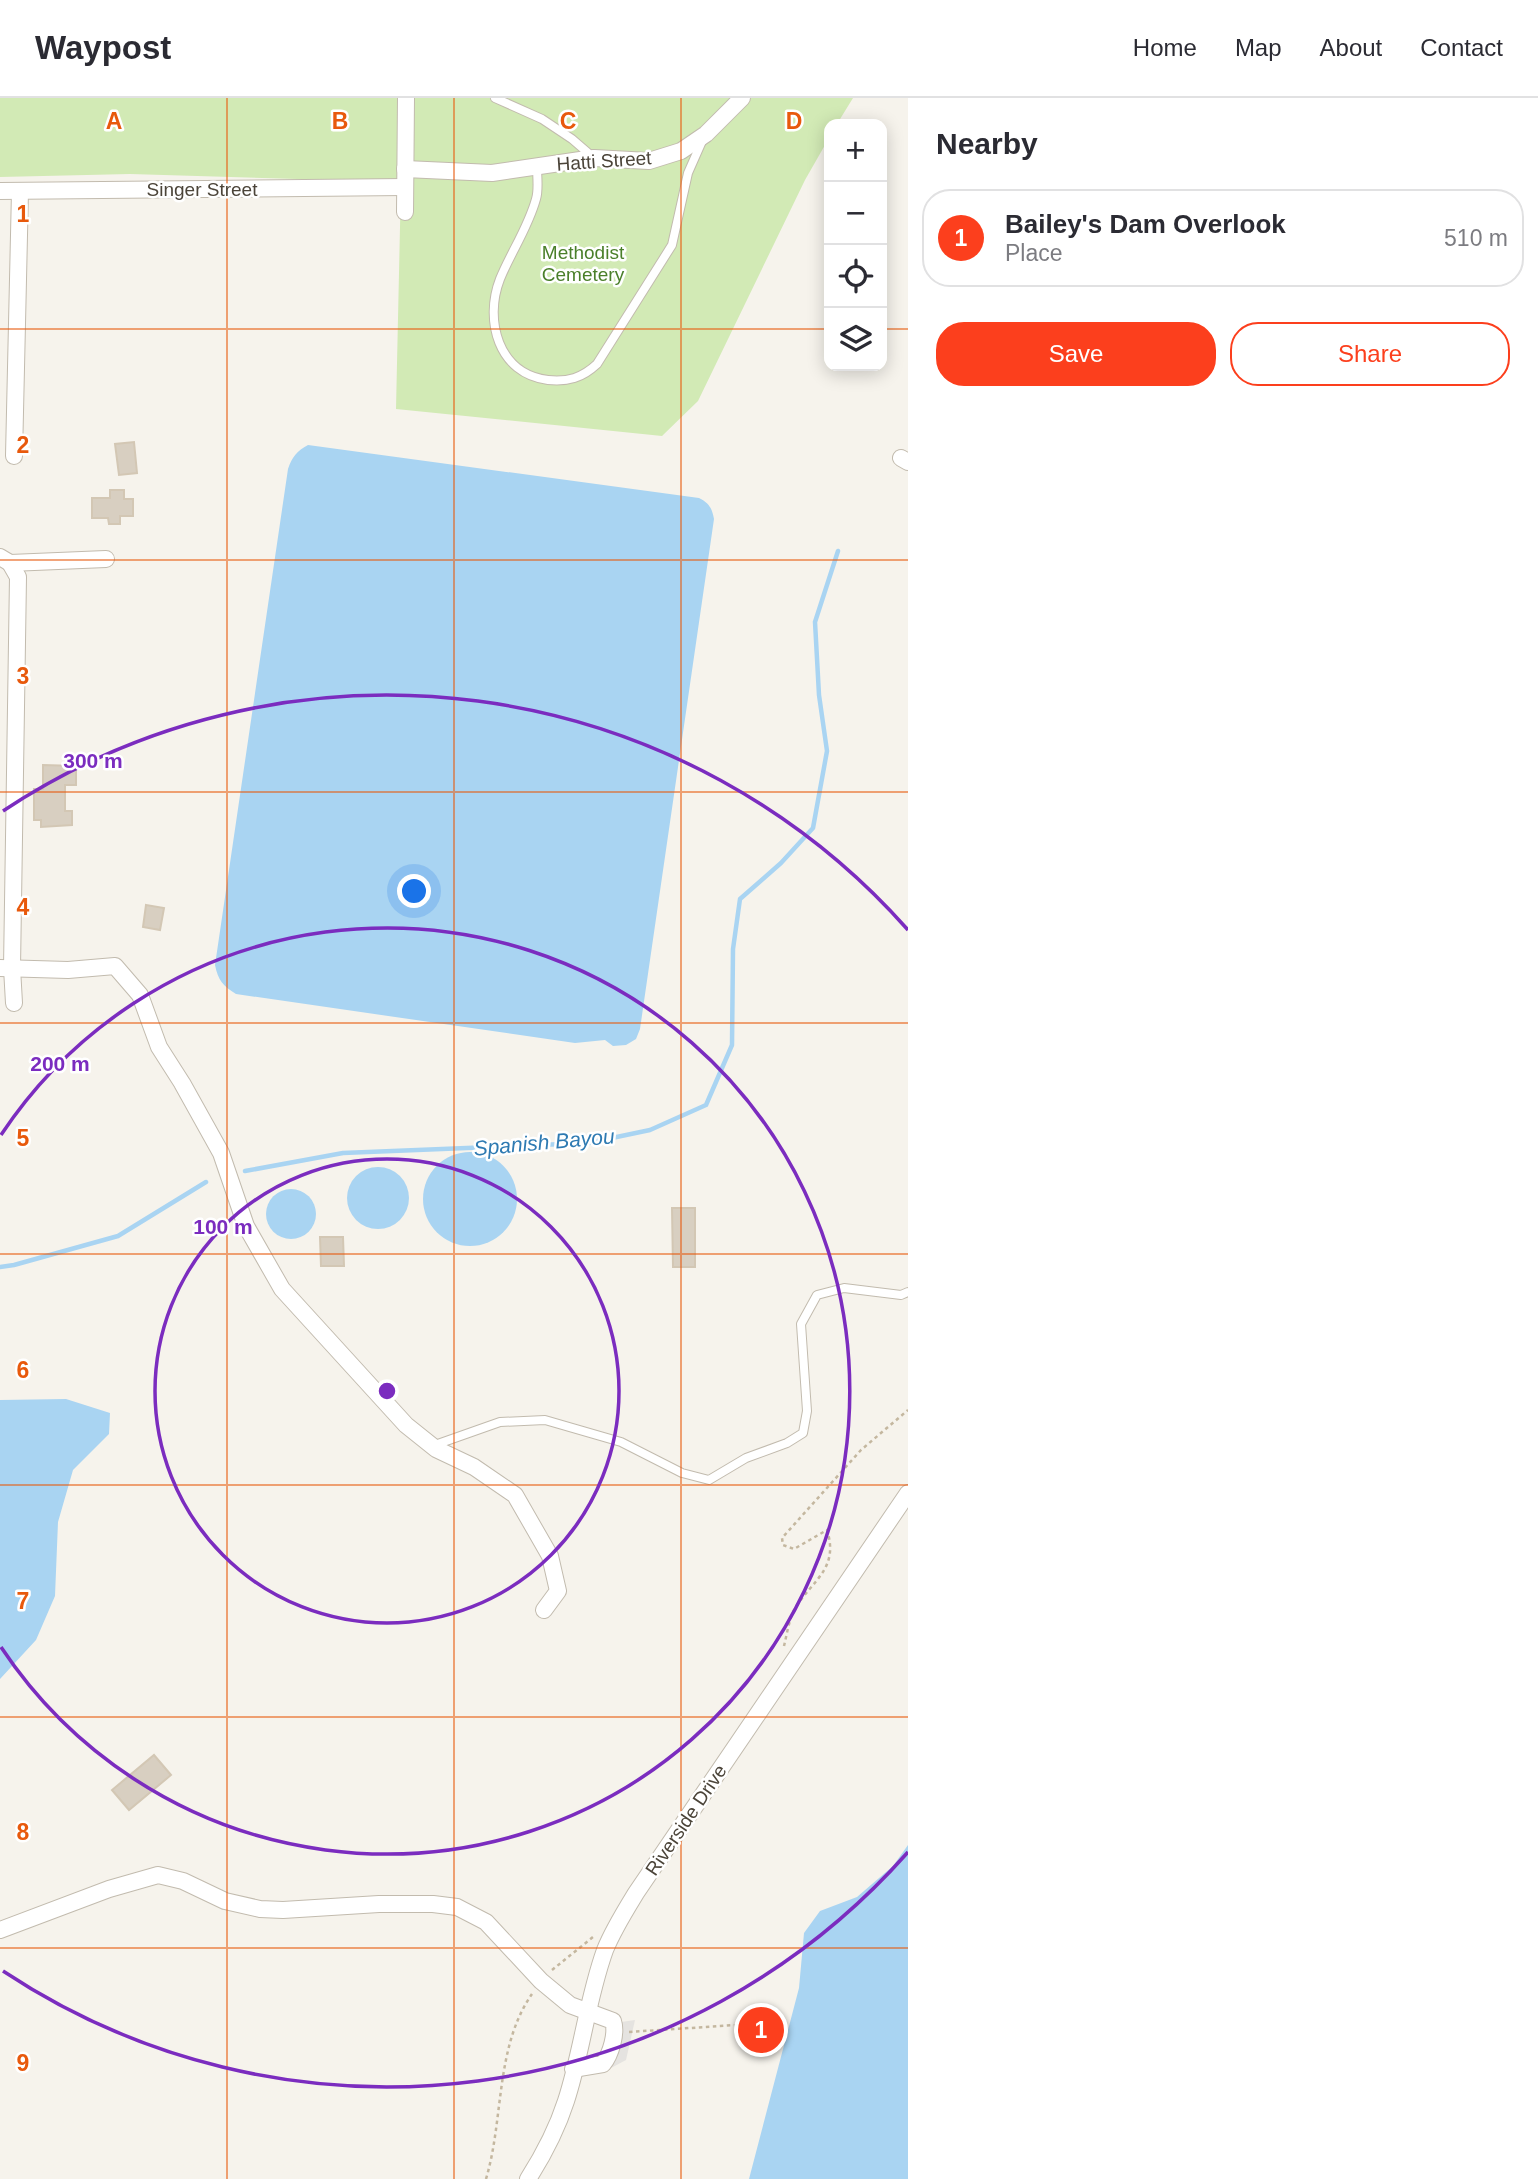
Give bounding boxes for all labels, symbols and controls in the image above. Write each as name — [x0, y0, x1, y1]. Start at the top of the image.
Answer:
text: Waypost — [35, 29, 171, 66]
text: Home — [1133, 34, 1197, 61]
text: Map — [1235, 34, 1282, 61]
text: About — [1320, 34, 1382, 61]
text: Contact — [1420, 34, 1503, 61]
text: A — [106, 108, 122, 134]
text: B — [332, 108, 348, 134]
text: C — [560, 108, 576, 134]
text: D — [786, 108, 802, 134]
map controls — [824, 119, 887, 371]
button: + — [824, 119, 887, 182]
text: Nearby — [936, 127, 1038, 160]
street label: Hatti Street — [556, 147, 653, 175]
street label: Singer Street — [147, 179, 258, 200]
button: − — [824, 182, 887, 245]
text: 1 — [17, 201, 30, 227]
text: Bailey's Dam Overlook — [1005, 209, 1286, 239]
text: 1 — [955, 225, 967, 251]
text: 510 m — [1444, 225, 1508, 251]
text: Place — [1005, 240, 1063, 266]
park label: Methodist Cemetery — [542, 242, 625, 285]
button: locate — [824, 245, 887, 308]
button: layers — [824, 308, 887, 371]
button: Save — [936, 322, 1216, 386]
button: Share — [1230, 322, 1510, 386]
text: 2 — [17, 432, 29, 458]
text: 3 — [17, 663, 29, 689]
text: 300 m — [63, 749, 123, 772]
your location — [397, 874, 431, 908]
text: 4 — [17, 894, 30, 920]
text: 200 m — [30, 1052, 90, 1075]
water label: Spanish Bayou — [473, 1124, 616, 1160]
text: 5 — [17, 1125, 30, 1151]
text: 100 m — [193, 1215, 253, 1238]
text: 6 — [17, 1357, 29, 1383]
centre of rings — [375, 1379, 399, 1403]
text: 7 — [17, 1588, 29, 1614]
street label: Riverside Drive — [641, 1761, 731, 1879]
text: 8 — [17, 1819, 30, 1845]
pin: 1 — [738, 2004, 784, 2056]
text: 9 — [17, 2050, 29, 2076]

